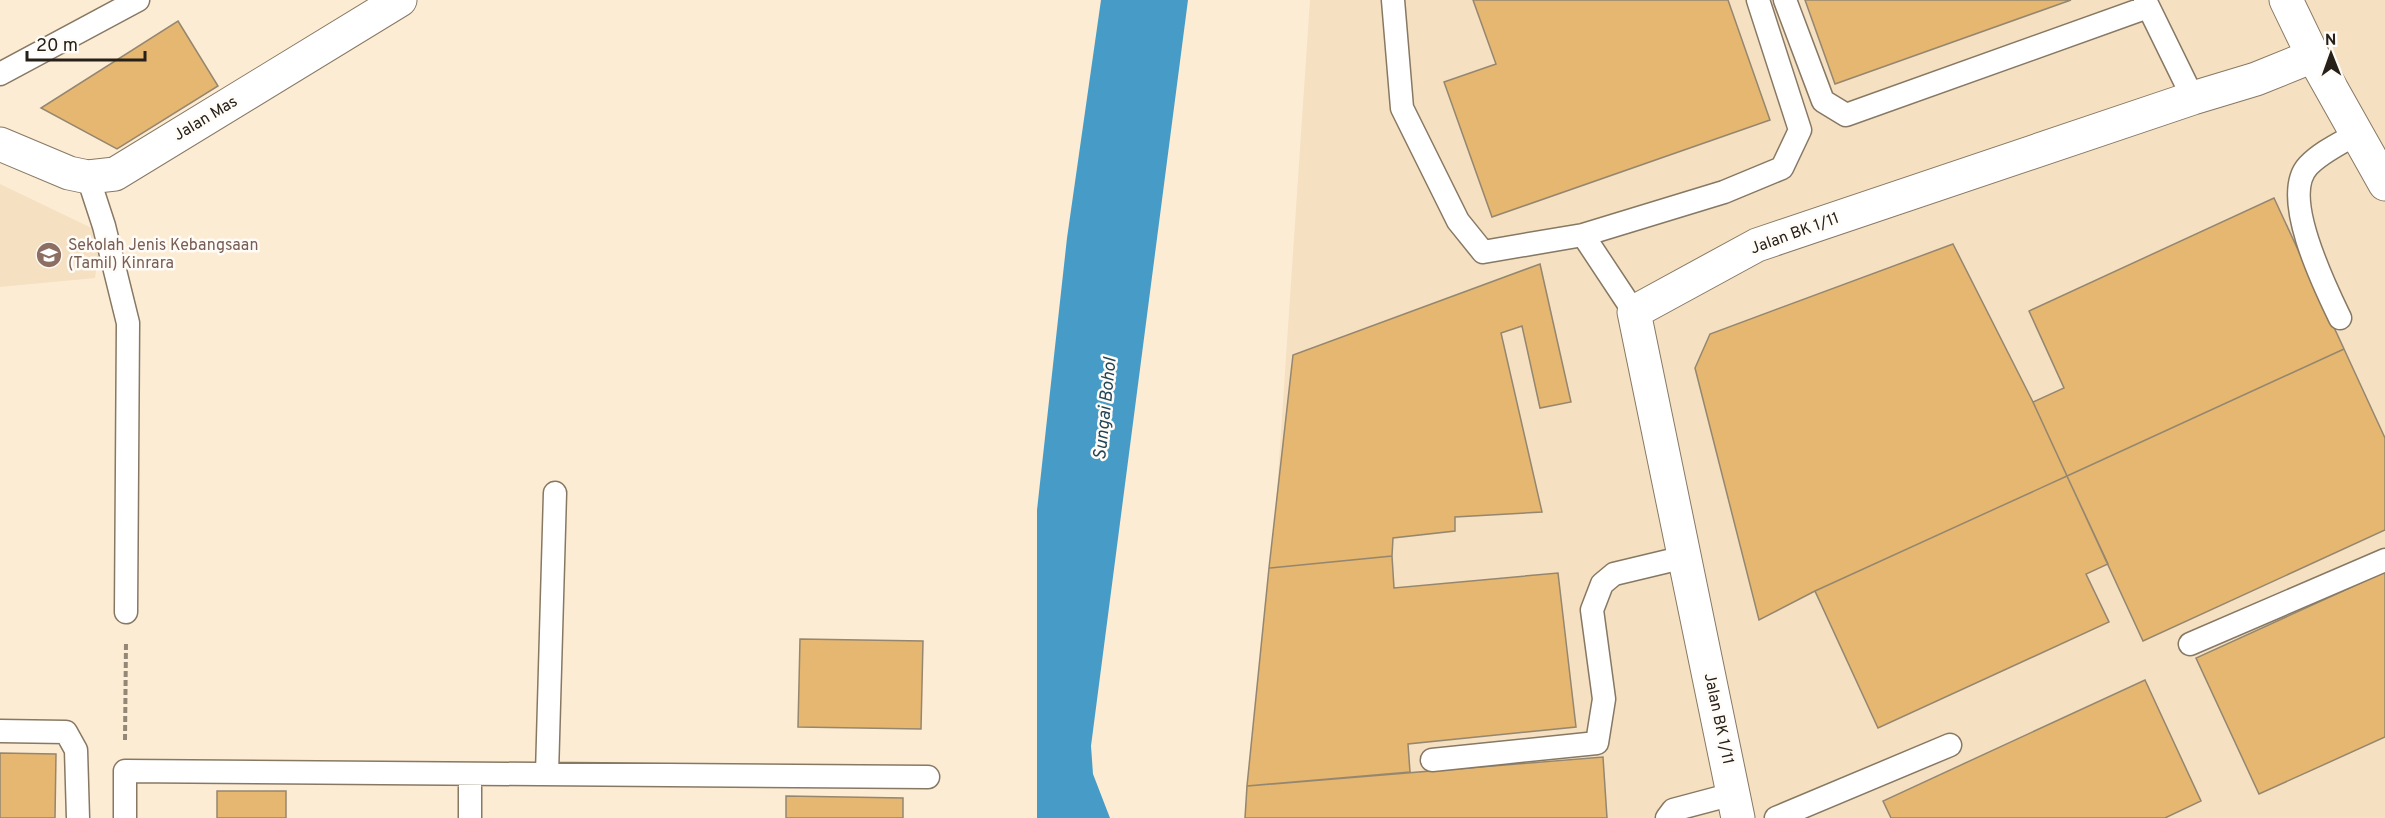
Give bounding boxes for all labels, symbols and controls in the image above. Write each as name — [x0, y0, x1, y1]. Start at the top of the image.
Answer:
scale bar — [27, 24, 146, 62]
north arrow — [2301, 24, 2361, 84]
text: N — [2325, 31, 2337, 51]
text: 20 m — [36, 35, 78, 58]
street label: Jalan Mas — [170, 92, 242, 146]
street label: Jalan BK 1/11 — [1748, 209, 1842, 259]
place label: Sekolah Jenis Kebangsaan (Tamil) Kinrara — [68, 236, 258, 274]
school or university icon: Sekolah Jenis Kebangsaan (Tamil) Kinrara — [34, 240, 64, 270]
water label: Sungai Bohol — [1089, 355, 1123, 461]
street label: Jalan BK 1/11 — [1699, 671, 1737, 767]

